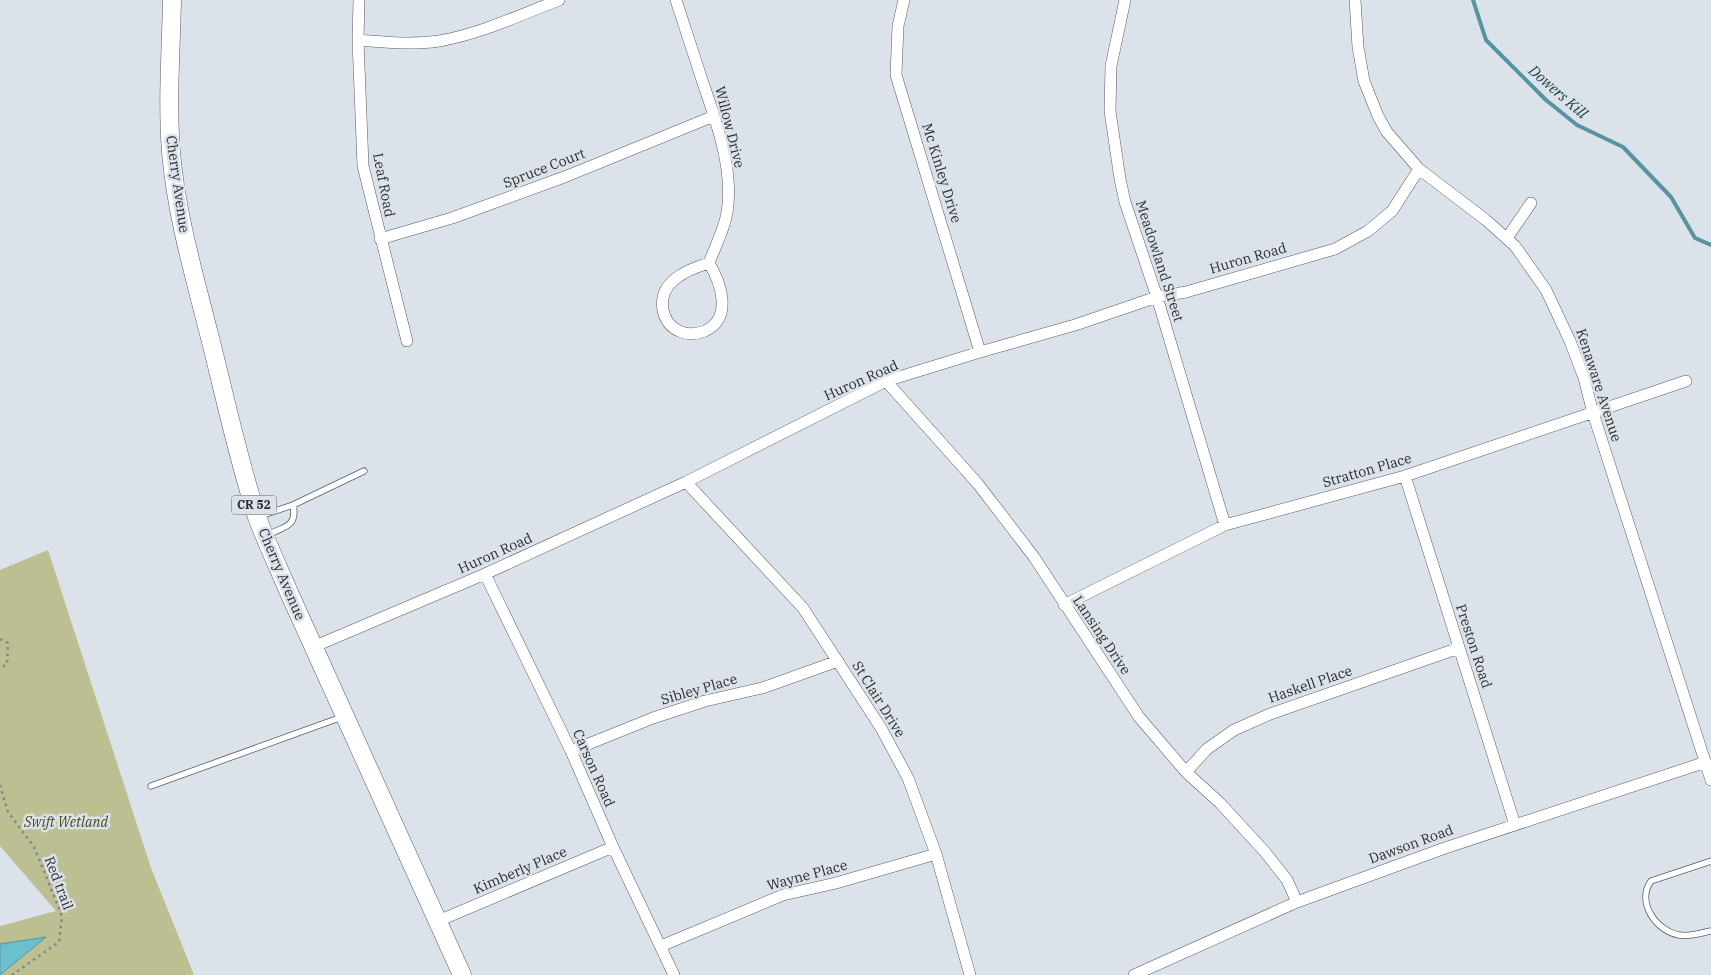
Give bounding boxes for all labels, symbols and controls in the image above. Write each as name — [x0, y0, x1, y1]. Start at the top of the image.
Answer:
water label: Dowers Kill — [1524, 60, 1592, 123]
street label: Willow Drive — [711, 84, 749, 170]
street label: Mc Kinley Drive — [918, 121, 966, 225]
street label: Cherry Avenue — [162, 134, 194, 234]
street label: Spruce Court — [500, 144, 588, 192]
street label: Leaf Road — [369, 151, 399, 219]
street label: Meadowland Street — [1132, 198, 1188, 324]
street label: Huron Road — [1207, 238, 1289, 278]
street label: Kenaware Avenue — [1572, 326, 1626, 444]
street label: Huron Road — [821, 355, 901, 404]
street label: Stratton Place — [1320, 449, 1414, 491]
road number: CR 52 — [232, 496, 276, 514]
street label: Cherry Avenue — [255, 525, 309, 623]
street label: Huron Road — [455, 528, 535, 577]
street label: Lansing Drive — [1069, 592, 1135, 678]
street label: Preston Road — [1452, 602, 1496, 691]
street label: St Clair Drive — [848, 658, 910, 740]
street label: Haskell Place — [1266, 661, 1354, 707]
street label: Sibley Place — [659, 670, 739, 708]
street label: Carson Road — [569, 726, 619, 810]
park label: Swift Wetland — [23, 813, 108, 831]
street label: Dawson Road — [1366, 820, 1456, 868]
street label: Kimberly Place — [470, 842, 570, 898]
street label: Red trail — [41, 854, 77, 912]
street label: Wayne Place — [765, 856, 849, 894]

